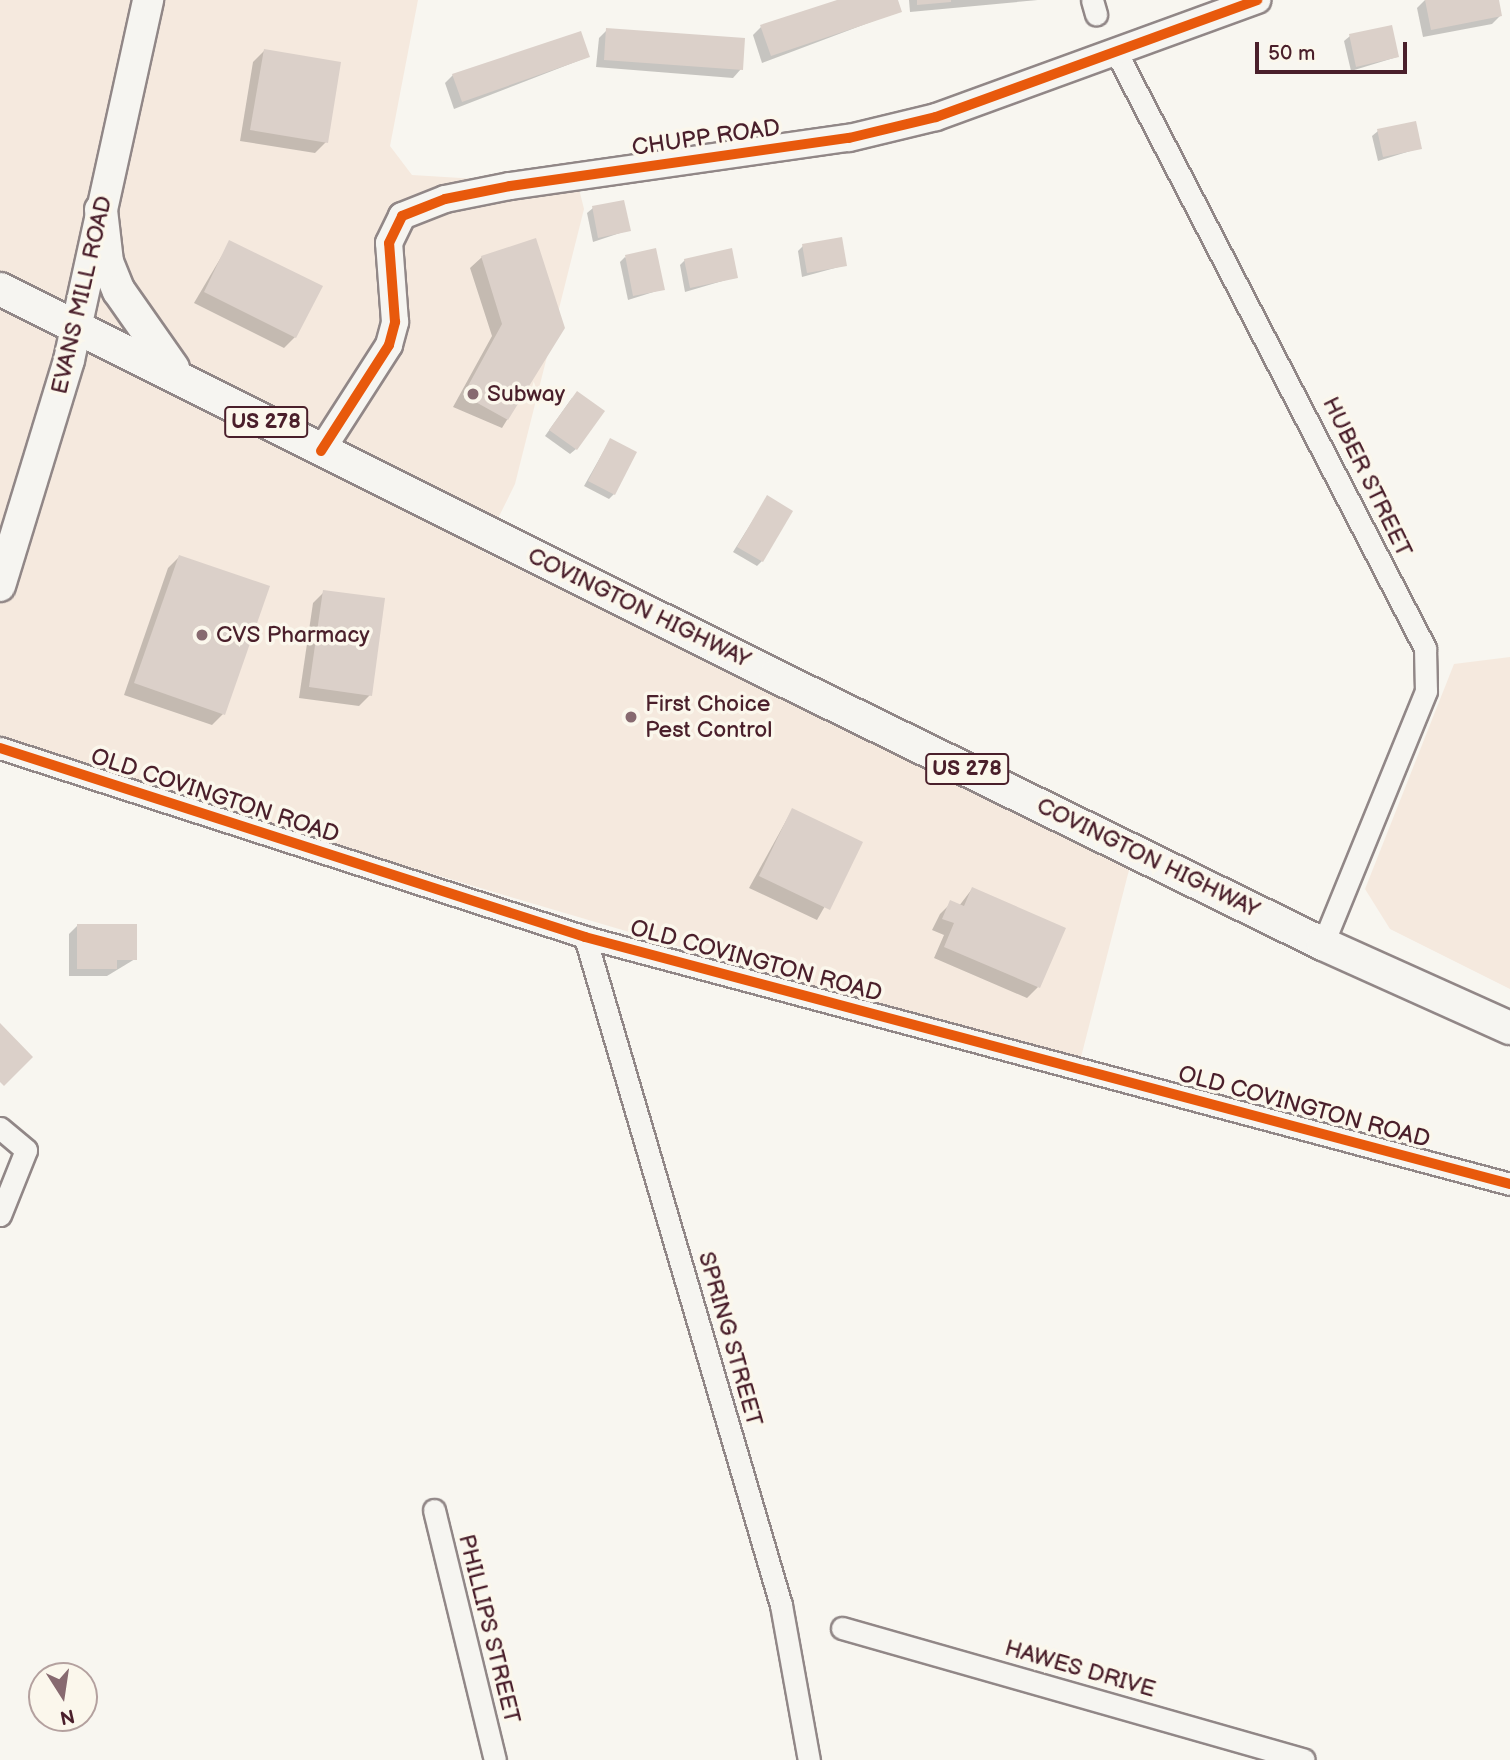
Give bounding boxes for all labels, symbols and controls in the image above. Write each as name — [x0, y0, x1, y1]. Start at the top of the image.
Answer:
scale bar — [1258, 28, 1410, 72]
text: 50 m — [1268, 41, 1315, 66]
street label: CHUPP ROAD — [630, 114, 782, 162]
street label: EVANS MILL ROAD — [46, 193, 118, 397]
place label: Subway — [487, 380, 565, 408]
marker: Subway — [465, 386, 481, 402]
street label: HUBER STREET — [1316, 392, 1418, 562]
road number: US 278 — [224, 404, 308, 440]
street label: COVINGTON HIGHWAY — [523, 542, 755, 674]
place label: CVS Pharmacy — [216, 621, 370, 649]
marker: CVS Pharmacy — [194, 627, 210, 643]
place label: First Choice Pest Control — [645, 690, 772, 744]
marker: First Choice Pest Control — [623, 709, 639, 725]
street label: OLD COVINGTON ROAD — [87, 743, 343, 849]
road number: US 278 — [925, 752, 1009, 786]
street label: COVINGTON HIGHWAY — [1032, 792, 1264, 924]
street label: OLD COVINGTON ROAD — [627, 914, 885, 1008]
street label: OLD COVINGTON ROAD — [1175, 1060, 1433, 1154]
street label: SPRING STREET — [692, 1248, 768, 1430]
street label: PHILLIPS STREET — [452, 1531, 526, 1727]
street label: HAWES DRIVE — [1002, 1634, 1158, 1704]
north arrow — [28, 1662, 98, 1732]
text: N — [58, 1703, 76, 1729]

